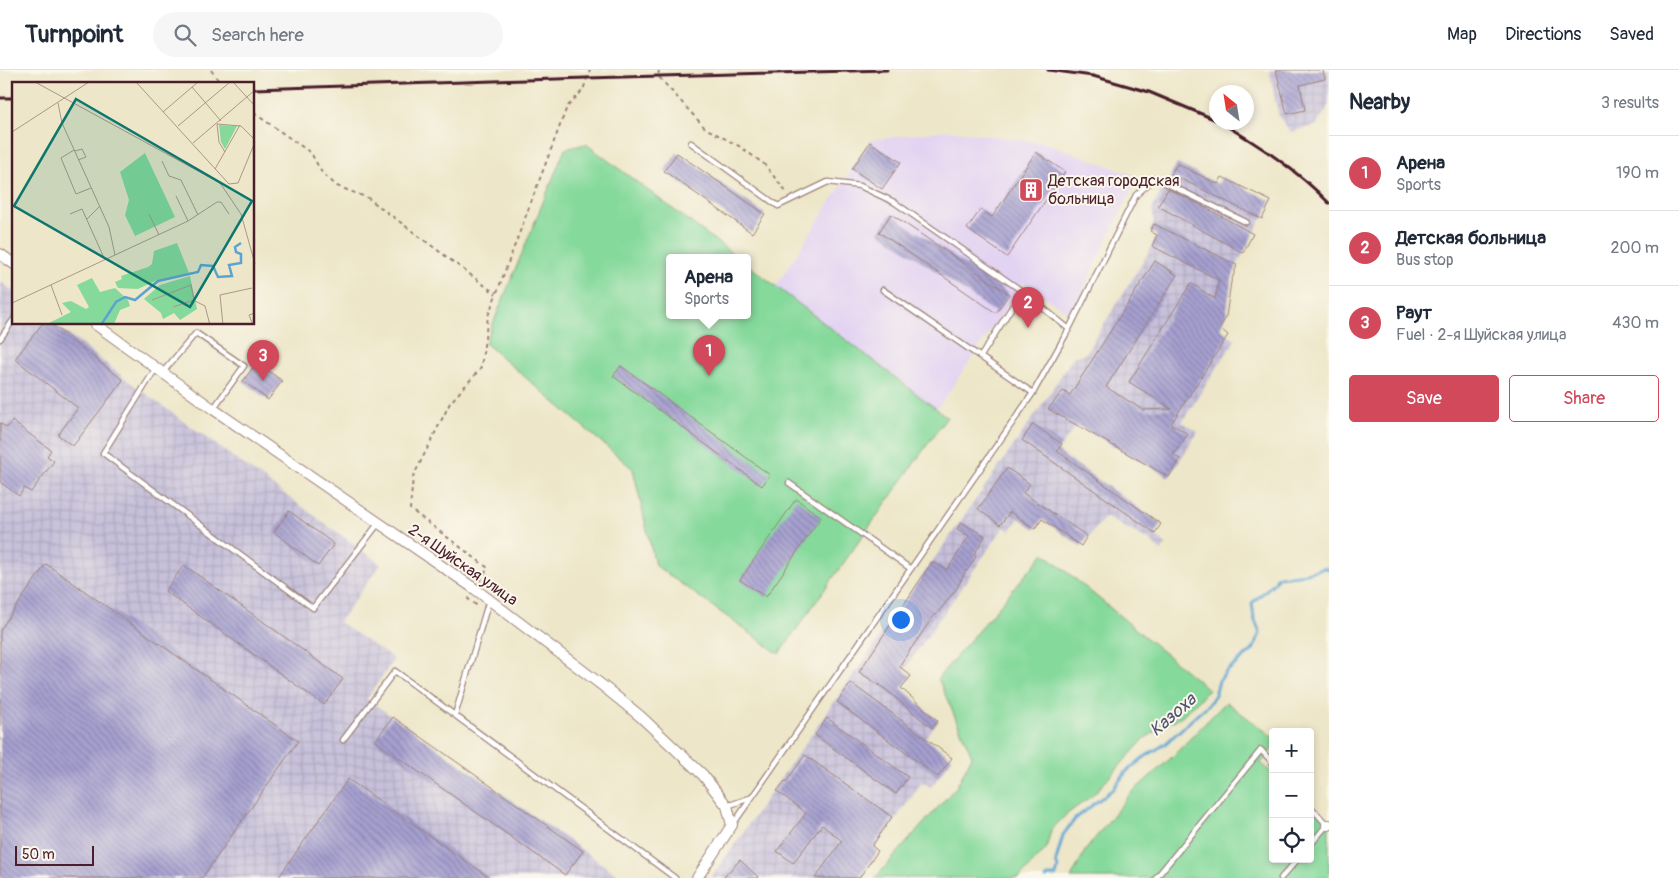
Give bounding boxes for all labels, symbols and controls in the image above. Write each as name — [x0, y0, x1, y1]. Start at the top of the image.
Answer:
search box — [153, 12, 503, 57]
text: Turnpoint — [25, 20, 123, 49]
icon: search — [171, 21, 199, 49]
text: Search here — [211, 23, 304, 47]
text: Map — [1447, 23, 1477, 46]
text: Directions — [1505, 23, 1581, 46]
text: Saved — [1609, 23, 1654, 46]
inset map — [12, 82, 255, 325]
north arrow — [1209, 85, 1254, 130]
text: Nearby — [1349, 89, 1410, 116]
text: 3 results — [1601, 93, 1659, 113]
text: Арена — [1396, 151, 1445, 175]
text: 1 — [1362, 163, 1368, 183]
text: 190 m — [1616, 163, 1659, 183]
place label: Детская городская больница — [1047, 171, 1179, 209]
text: Sports — [1396, 175, 1441, 195]
building icon: Детская городская больница — [1018, 177, 1044, 203]
text: Детская больница — [1396, 226, 1546, 250]
text: 2 — [1361, 238, 1369, 258]
text: 200 m — [1611, 238, 1659, 258]
text: Bus stop — [1396, 250, 1454, 270]
popup — [666, 254, 751, 319]
text: Арена — [684, 265, 733, 289]
pin: 2 — [1012, 287, 1044, 328]
text: Sports — [684, 289, 729, 309]
text: Раут — [1396, 301, 1432, 325]
text: 3 — [1361, 313, 1369, 333]
text: 430 m — [1612, 313, 1659, 333]
text: Fuel · 2-я Шуйская улица — [1396, 325, 1567, 345]
pin: 1 — [693, 335, 725, 376]
pin: 3 — [247, 340, 279, 381]
button: Save — [1349, 375, 1499, 422]
button: Share — [1509, 375, 1659, 422]
street label: 2-я Шуйская улица — [404, 520, 522, 610]
your location — [888, 607, 914, 633]
water label: Казоха — [1145, 687, 1202, 742]
map controls — [1269, 728, 1314, 863]
button: + — [1269, 728, 1314, 773]
button: − — [1269, 773, 1314, 818]
button: locate — [1269, 818, 1314, 863]
scale bar — [15, 843, 94, 866]
text: 50 m — [22, 846, 55, 863]

